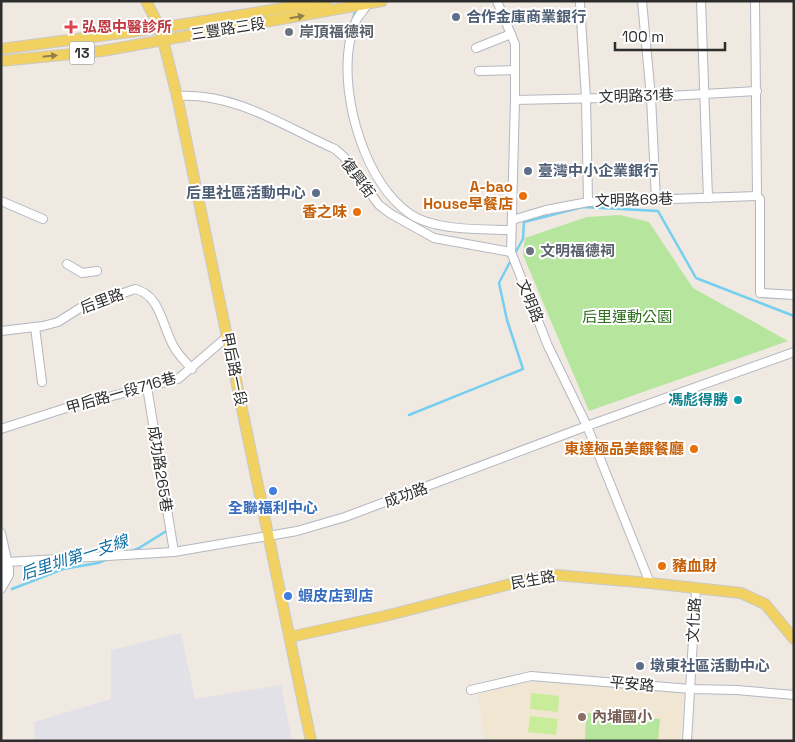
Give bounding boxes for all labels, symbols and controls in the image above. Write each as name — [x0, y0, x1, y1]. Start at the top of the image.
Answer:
place label: 合作金庫商業銀行 — [466, 7, 586, 26]
marker: 合作金庫商業銀行 — [450, 11, 462, 23]
street label: 三豐路三段 — [189, 13, 266, 44]
one-way arrow — [289, 13, 305, 21]
place label: 弘恩中醫診所 — [82, 17, 172, 36]
marker: 弘恩中醫診所 — [64, 20, 78, 34]
scale bar — [615, 20, 725, 52]
place label: 岸頂福德祠 — [299, 22, 374, 41]
marker: 岸頂福德祠 — [283, 26, 295, 38]
text: 100 m — [622, 27, 664, 46]
road number: 13 — [70, 42, 94, 64]
one-way arrow — [42, 52, 58, 60]
street label: 文明路31巷 — [598, 85, 674, 106]
street label: 復興街 — [337, 154, 380, 201]
place label: 臺灣中小企業銀行 — [538, 161, 658, 180]
marker: 臺灣中小企業銀行 — [522, 165, 534, 177]
place label: A-bao House早餐店 — [423, 177, 513, 213]
place label: 后里社區活動中心 — [186, 183, 306, 202]
marker: 后里社區活動中心 — [310, 187, 322, 199]
street label: 文明路69巷 — [594, 189, 673, 210]
marker: A-bao House早餐店 — [517, 190, 529, 202]
place label: 香之味 — [302, 202, 347, 221]
marker: 香之味 — [351, 206, 363, 218]
place label: 文明福德祠 — [540, 241, 615, 260]
marker: 文明福德祠 — [524, 245, 536, 257]
street label: 文明路 — [513, 276, 548, 325]
street label: 后里路 — [77, 284, 126, 317]
park label: 后里運動公園 — [582, 307, 672, 326]
street label: 甲后路一段 — [218, 330, 251, 408]
street label: 甲后路一段716巷 — [64, 368, 178, 417]
place label: 馮彪得勝 — [668, 390, 728, 409]
marker: 馮彪得勝 — [732, 394, 744, 406]
street label: 成功路265巷 — [144, 424, 177, 513]
place label: 東達極品美饌餐廳 — [564, 439, 684, 458]
marker: 東達極品美饌餐廳 — [688, 443, 700, 455]
street label: 成功路 — [381, 478, 430, 511]
marker: 全聯福利中心 — [267, 485, 279, 497]
place label: 全聯福利中心 — [228, 498, 318, 517]
water label: 后里圳第一支線 — [18, 530, 133, 585]
place label: 豬血財 — [672, 556, 717, 575]
marker: 豬血財 — [656, 560, 668, 572]
street label: 民生路 — [509, 566, 557, 593]
place label: 蝦皮店到店 — [298, 586, 373, 605]
marker: 蝦皮店到店 — [282, 590, 294, 602]
street label: 文化路 — [683, 597, 704, 643]
place label: 墩東社區活動中心 — [650, 656, 770, 675]
marker: 墩東社區活動中心 — [634, 660, 646, 672]
street label: 平安路 — [609, 672, 655, 695]
place label: 內埔國小 — [592, 707, 653, 726]
marker: 內埔國小 — [576, 711, 588, 723]

